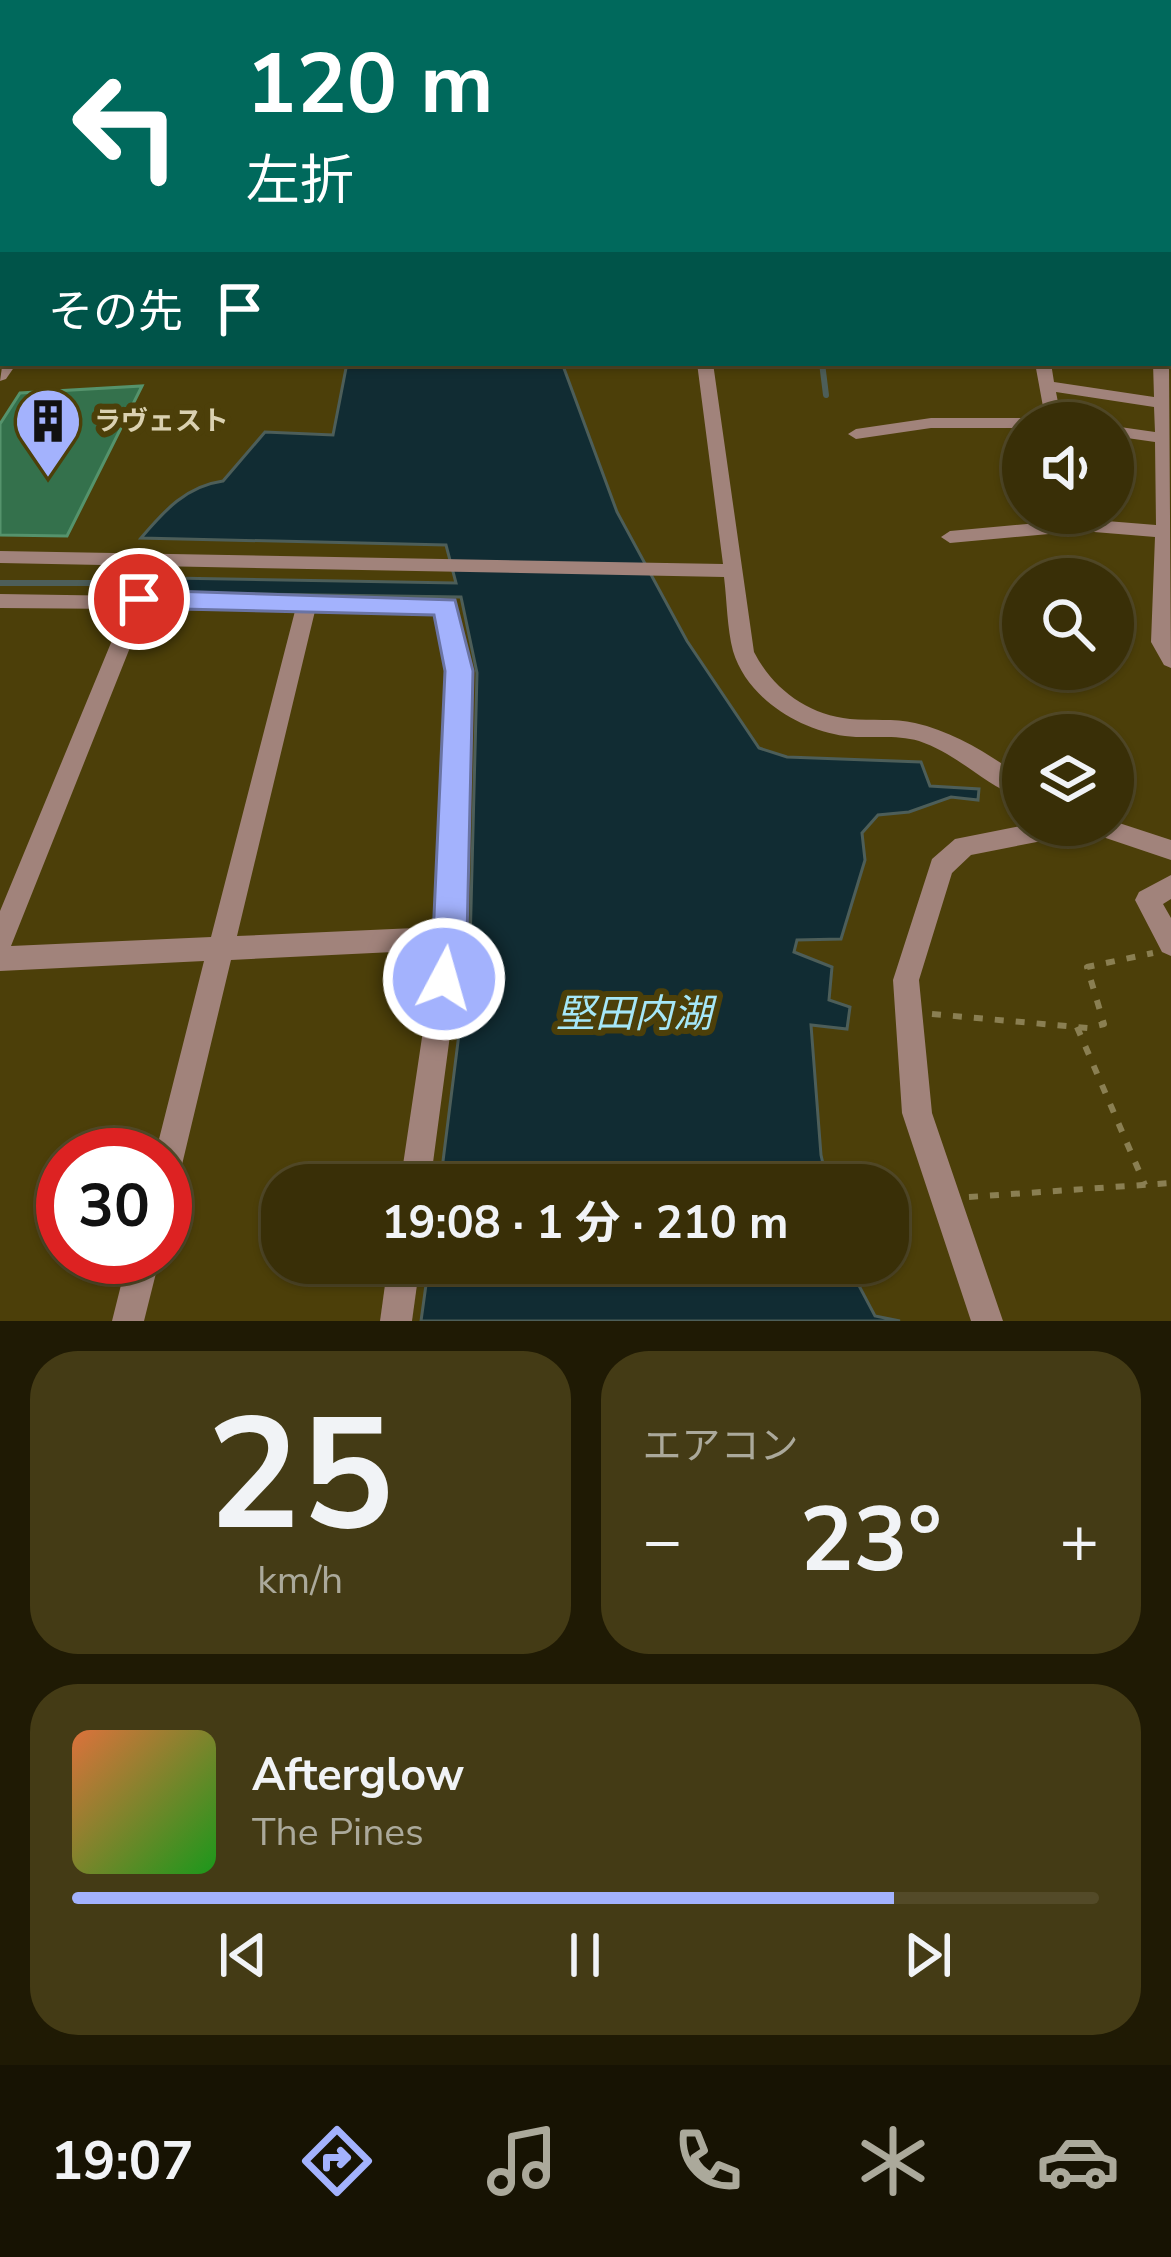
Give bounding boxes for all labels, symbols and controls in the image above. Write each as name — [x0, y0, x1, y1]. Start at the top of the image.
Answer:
text: 120 m — [246, 27, 494, 142]
icon: left — [48, 48, 204, 204]
text: 左折 — [246, 144, 354, 218]
icon: arrive — [207, 276, 273, 342]
text: その先 — [48, 282, 183, 343]
building icon: ラヴェスト — [13, 386, 83, 480]
map controls — [1002, 402, 1134, 846]
button: sound — [1002, 402, 1134, 534]
place label: ラヴェスト — [94, 403, 229, 440]
pin — [88, 548, 190, 650]
button: search — [1002, 558, 1134, 690]
icon: arrive — [106, 566, 172, 632]
button: layers — [1002, 714, 1134, 846]
position arrow — [381, 916, 507, 1042]
water label: 堅田内湖 — [556, 988, 718, 1041]
speed limit sign: 30 — [36, 1128, 192, 1284]
text: 19:08 · 1 分 · 210 m — [382, 1193, 788, 1254]
text: 25 — [207, 1369, 394, 1582]
text: エアコン — [643, 1420, 799, 1473]
text: 23° — [800, 1479, 942, 1602]
text: − — [643, 1496, 682, 1586]
text: + — [1059, 1496, 1099, 1586]
text: km/h — [257, 1554, 343, 1607]
text: Afterglow — [252, 1745, 464, 1806]
text: The Pines — [252, 1806, 424, 1859]
icon: previous — [210, 1922, 276, 1988]
icon: pause — [552, 1922, 618, 1988]
icon: next — [895, 1922, 961, 1988]
icon: directions — [295, 2119, 379, 2203]
icon: music — [480, 2119, 564, 2203]
icon: phone — [666, 2119, 750, 2203]
icon: climate — [851, 2119, 935, 2203]
icon: car — [1036, 2119, 1120, 2203]
text: 19:07 — [51, 2124, 194, 2198]

